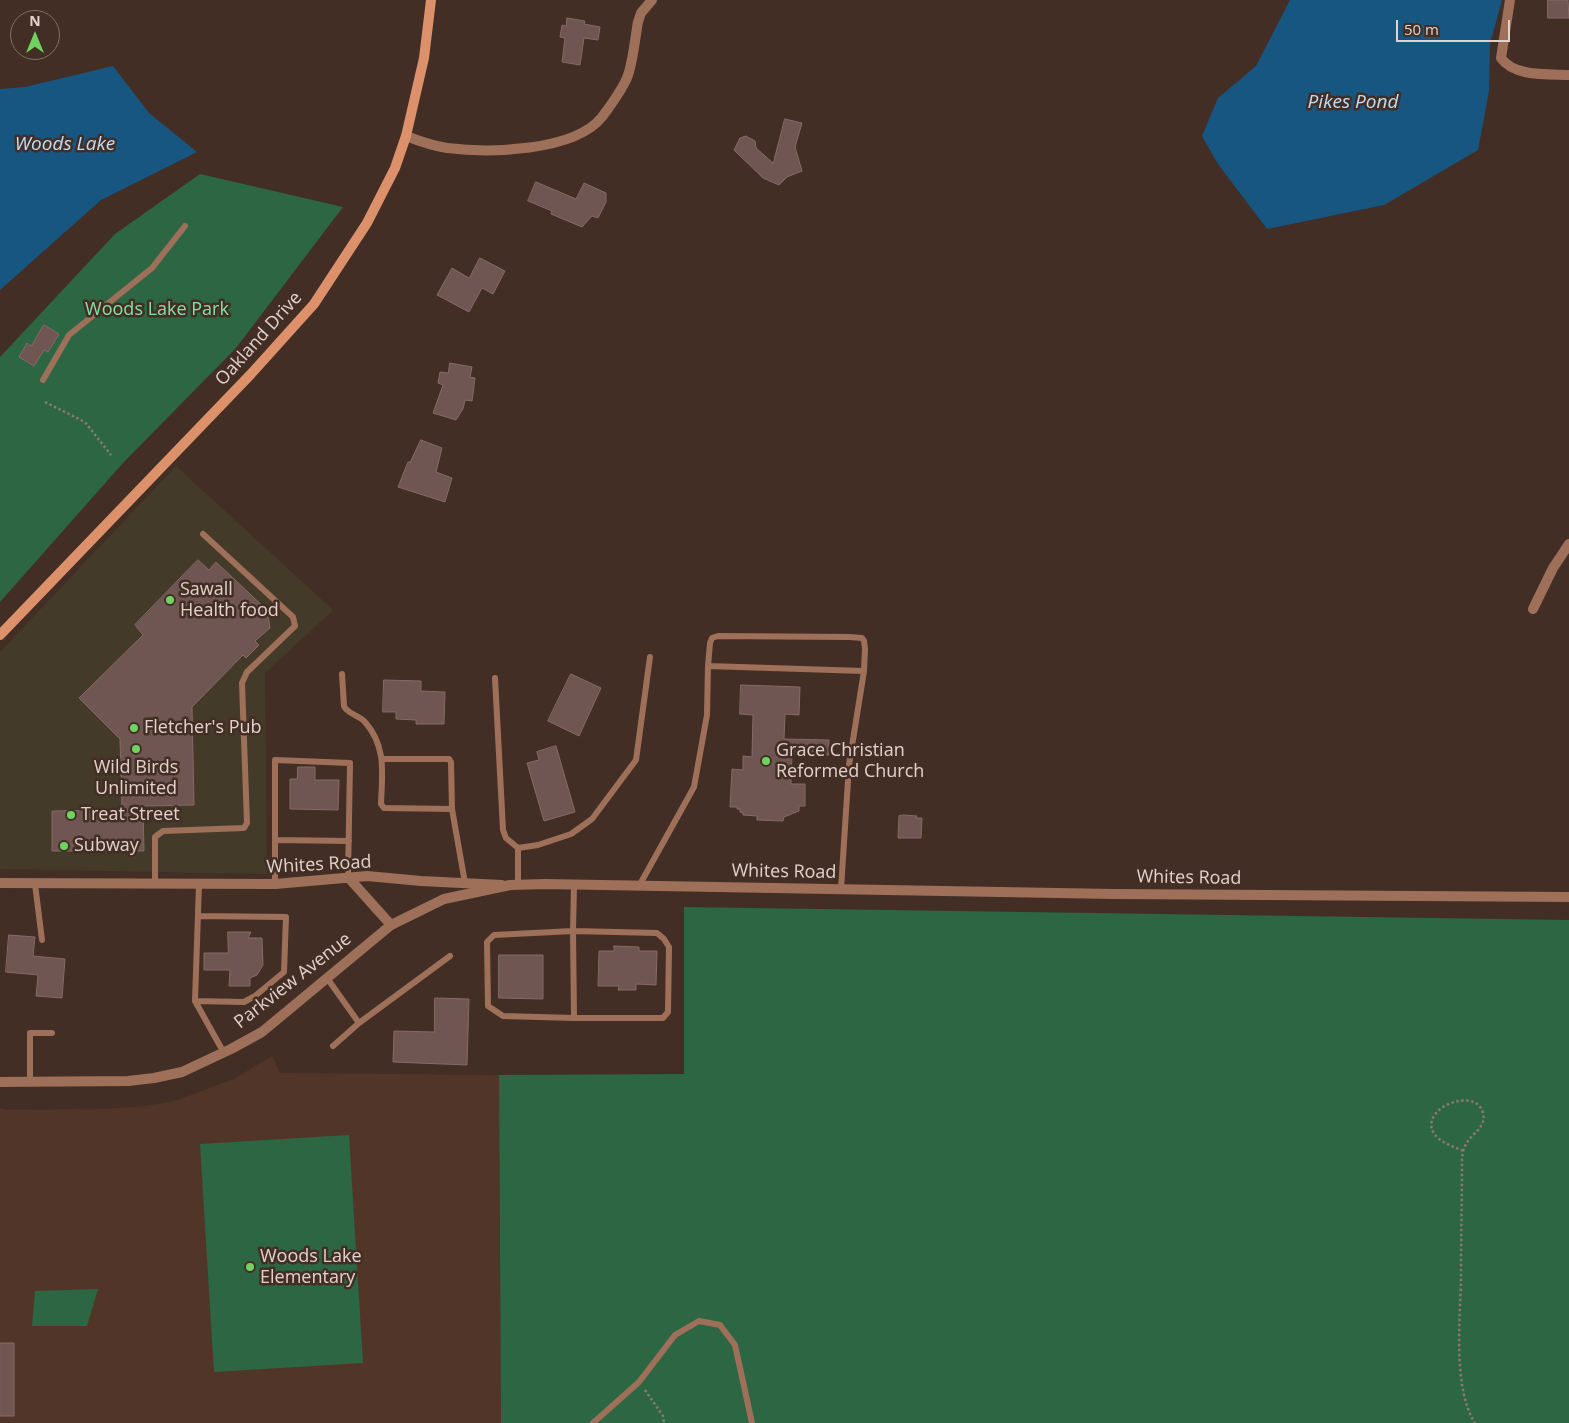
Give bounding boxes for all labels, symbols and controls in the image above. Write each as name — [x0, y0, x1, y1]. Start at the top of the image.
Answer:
north arrow — [10, 10, 60, 60]
scale bar — [1399, 10, 1513, 42]
text: N — [29, 11, 41, 30]
text: 50 m — [1404, 19, 1439, 39]
water label: Pikes Pond — [1308, 92, 1398, 114]
water label: Woods Lake — [15, 134, 115, 156]
street label: Oakland Drive — [211, 288, 307, 390]
park label: Woods Lake Park — [85, 299, 229, 321]
place label: Sawall Health food — [180, 579, 279, 622]
marker: Sawall Health food — [164, 594, 176, 606]
place label: Fletcher's Pub — [144, 717, 262, 739]
marker: Fletcher's Pub — [128, 722, 140, 734]
place label: Grace Christian Reformed Church — [776, 740, 924, 782]
marker: Wild Birds Unlimited — [130, 743, 142, 755]
marker: Grace Christian Reformed Church — [760, 755, 772, 767]
place label: Wild Birds Unlimited — [94, 757, 178, 800]
place label: Treat Street — [81, 804, 180, 826]
marker: Treat Street — [65, 809, 77, 821]
place label: Subway — [74, 835, 139, 857]
marker: Subway — [58, 840, 70, 852]
street label: Whites Road — [266, 851, 372, 879]
street label: Whites Road — [731, 860, 837, 884]
street label: Whites Road — [1136, 866, 1242, 890]
street label: Parkview Avenue — [230, 929, 356, 1033]
place label: Woods Lake Elementary — [260, 1246, 362, 1288]
marker: Woods Lake Elementary — [244, 1261, 256, 1273]

